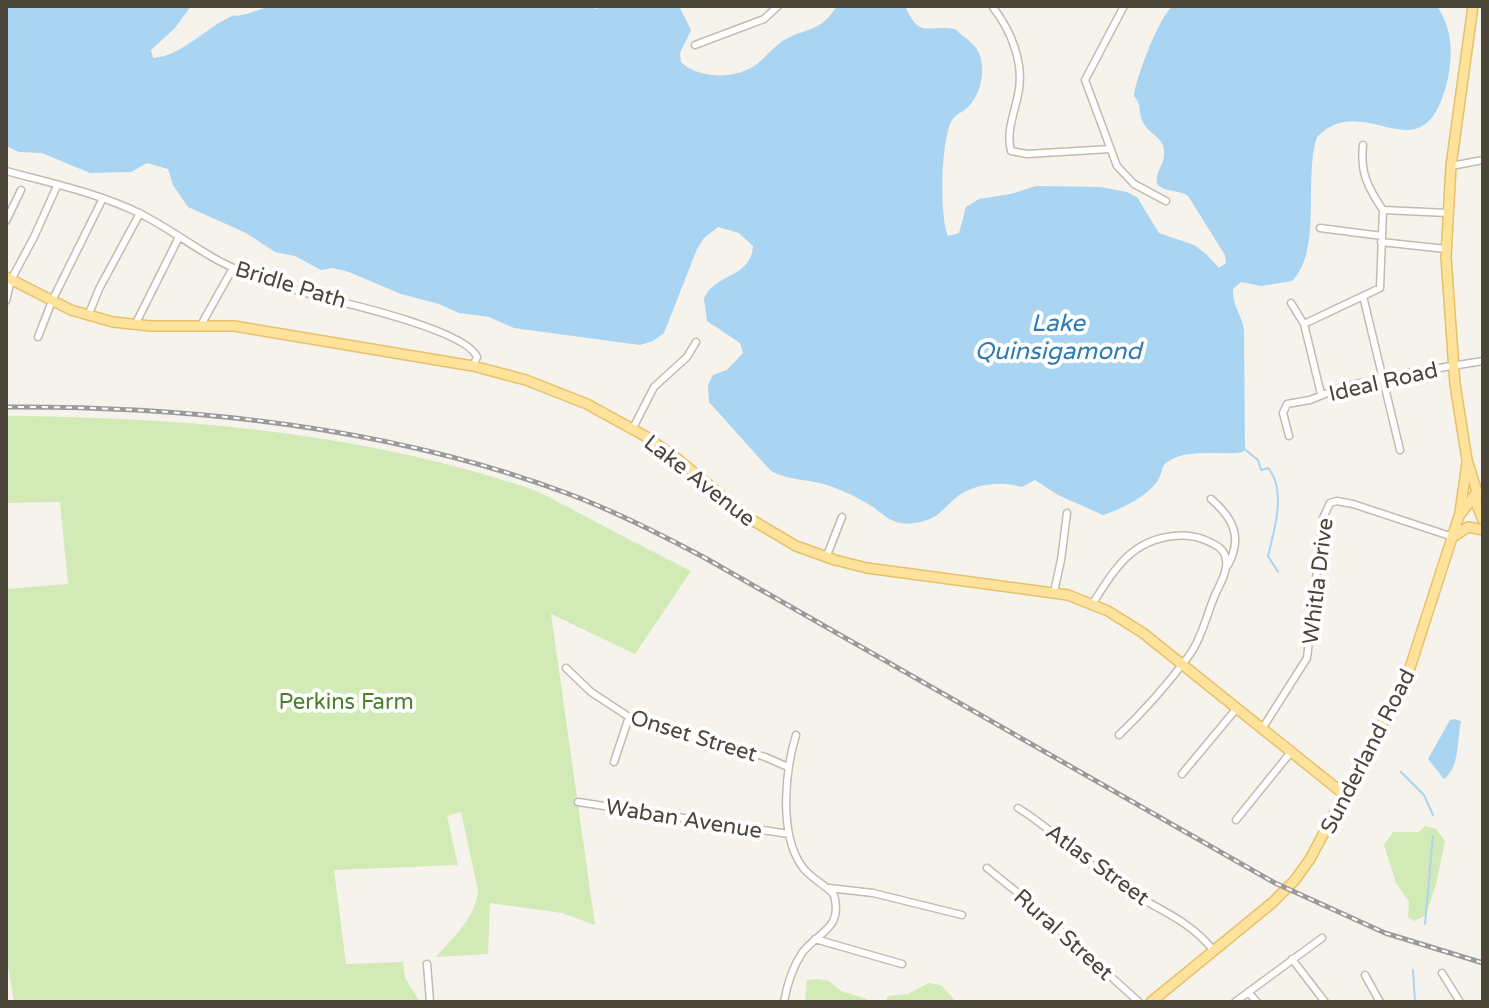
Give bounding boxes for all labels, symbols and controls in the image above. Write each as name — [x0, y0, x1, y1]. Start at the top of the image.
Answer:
street label: Bridle Path — [232, 256, 349, 314]
water label: Lake Quinsigamond — [974, 309, 1144, 366]
street label: Ideal Road — [1326, 357, 1440, 407]
street label: Lake Avenue — [639, 429, 760, 532]
street label: Whitla Drive — [1297, 516, 1339, 646]
street label: Sunderland Road — [1315, 665, 1421, 838]
park label: Perkins Farm — [278, 689, 414, 715]
street label: Onset Street — [627, 704, 760, 768]
street label: Waban Avenue — [604, 794, 764, 844]
street label: Atlas Street — [1041, 819, 1154, 911]
street label: Rural Street — [1009, 884, 1118, 986]

